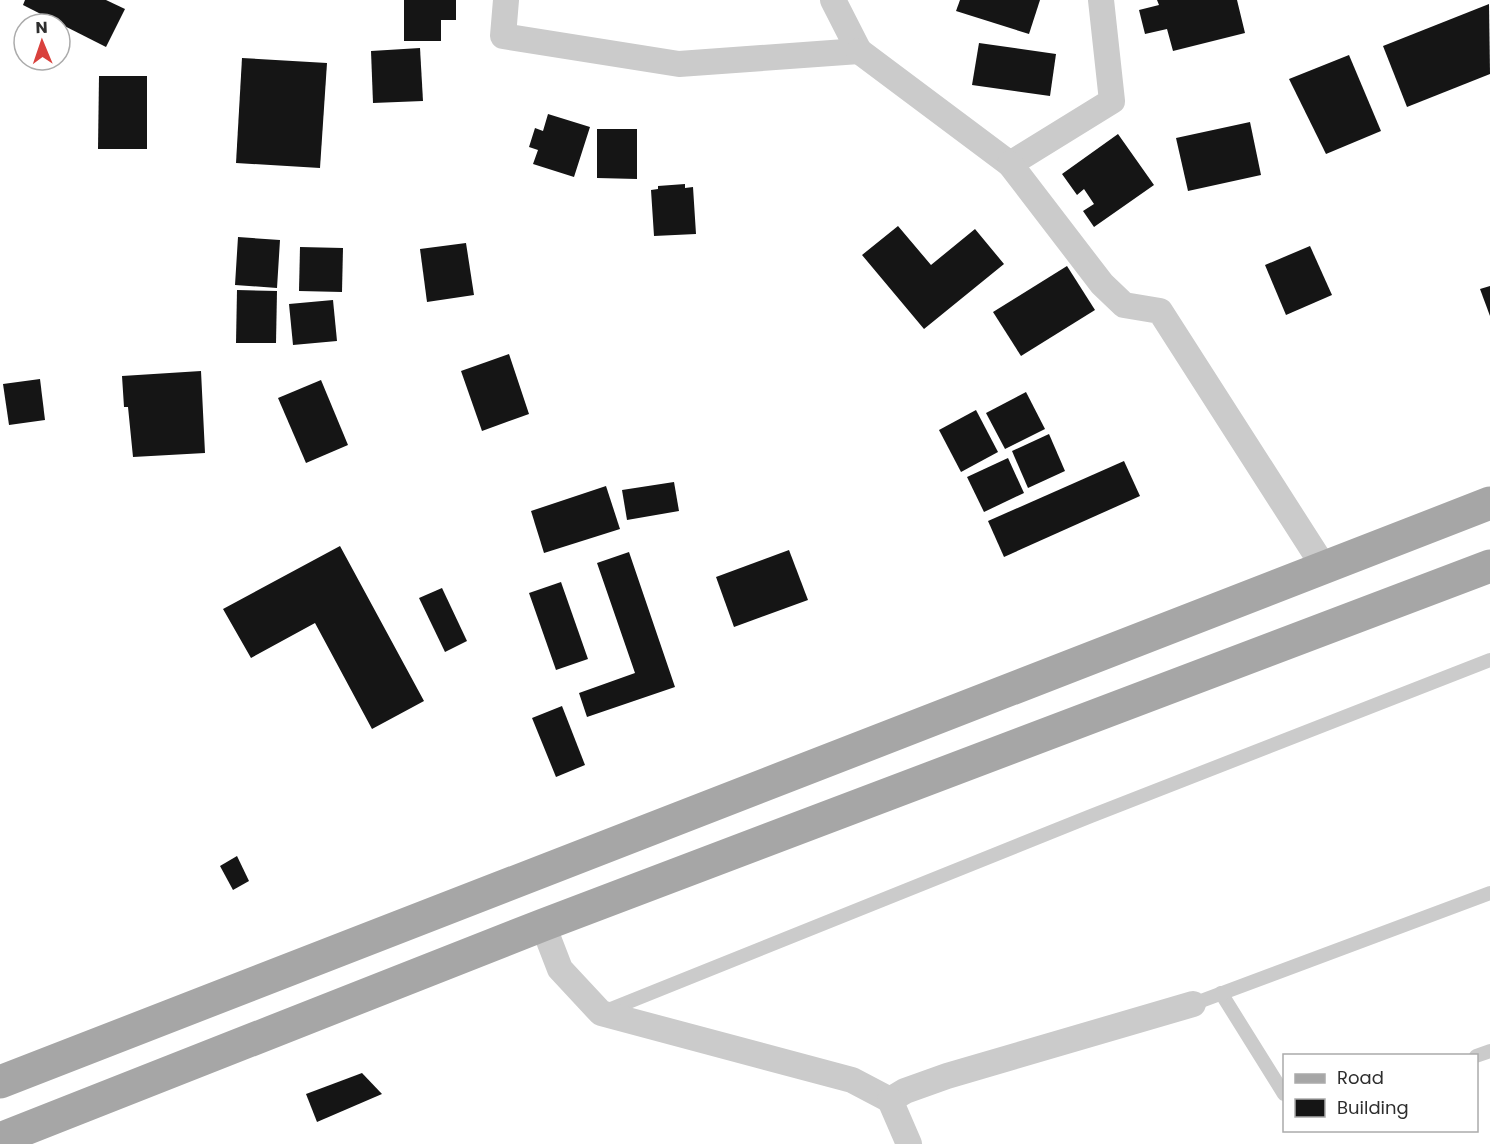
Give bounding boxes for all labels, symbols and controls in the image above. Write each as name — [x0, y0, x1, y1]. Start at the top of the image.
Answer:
north arrow — [12, 12, 72, 72]
text: N — [35, 16, 48, 39]
legend — [1283, 1054, 1478, 1132]
text: Road — [1337, 1065, 1384, 1090]
text: Building — [1337, 1095, 1409, 1120]

